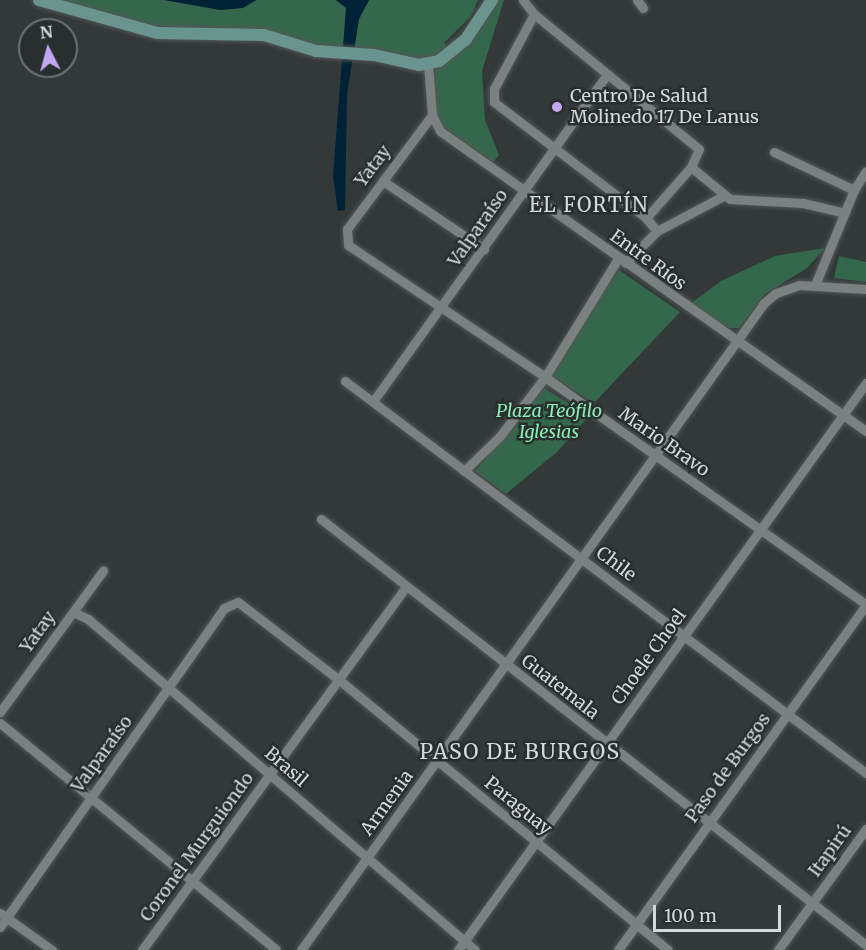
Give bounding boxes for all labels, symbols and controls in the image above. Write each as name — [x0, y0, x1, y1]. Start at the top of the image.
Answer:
north arrow — [18, 18, 78, 78]
text: N — [39, 21, 54, 43]
place label: Centro De Salud Molinedo 17 De Lanus — [570, 86, 759, 128]
marker: Centro De Salud Molinedo 17 De Lanus — [548, 98, 566, 116]
street label: Yatay — [350, 141, 396, 191]
street label: Valparaíso — [443, 185, 513, 271]
district label: EL FORTÍN — [529, 192, 649, 216]
street label: Entre Ríos — [606, 225, 690, 295]
park label: Plaza Teófilo Iglesias — [496, 401, 602, 444]
street label: Mario Bravo — [614, 403, 714, 481]
street label: Chile — [592, 542, 640, 586]
street label: Choele Choel — [607, 605, 691, 709]
street label: Yatay — [15, 607, 61, 657]
street label: Guatemala — [517, 650, 603, 724]
street label: Paso de Burgos — [681, 709, 775, 827]
street label: Valparaíso — [67, 711, 137, 797]
district label: PASO DE BURGOS — [419, 739, 621, 765]
street label: Brasil — [260, 743, 312, 791]
street label: Armenia — [356, 766, 418, 840]
street label: Coronel Murguiondo — [136, 768, 258, 926]
street label: Paraguay — [480, 772, 556, 840]
street label: Itapirú — [804, 821, 856, 881]
scale bar — [656, 893, 784, 931]
text: 100 m — [664, 904, 717, 927]

